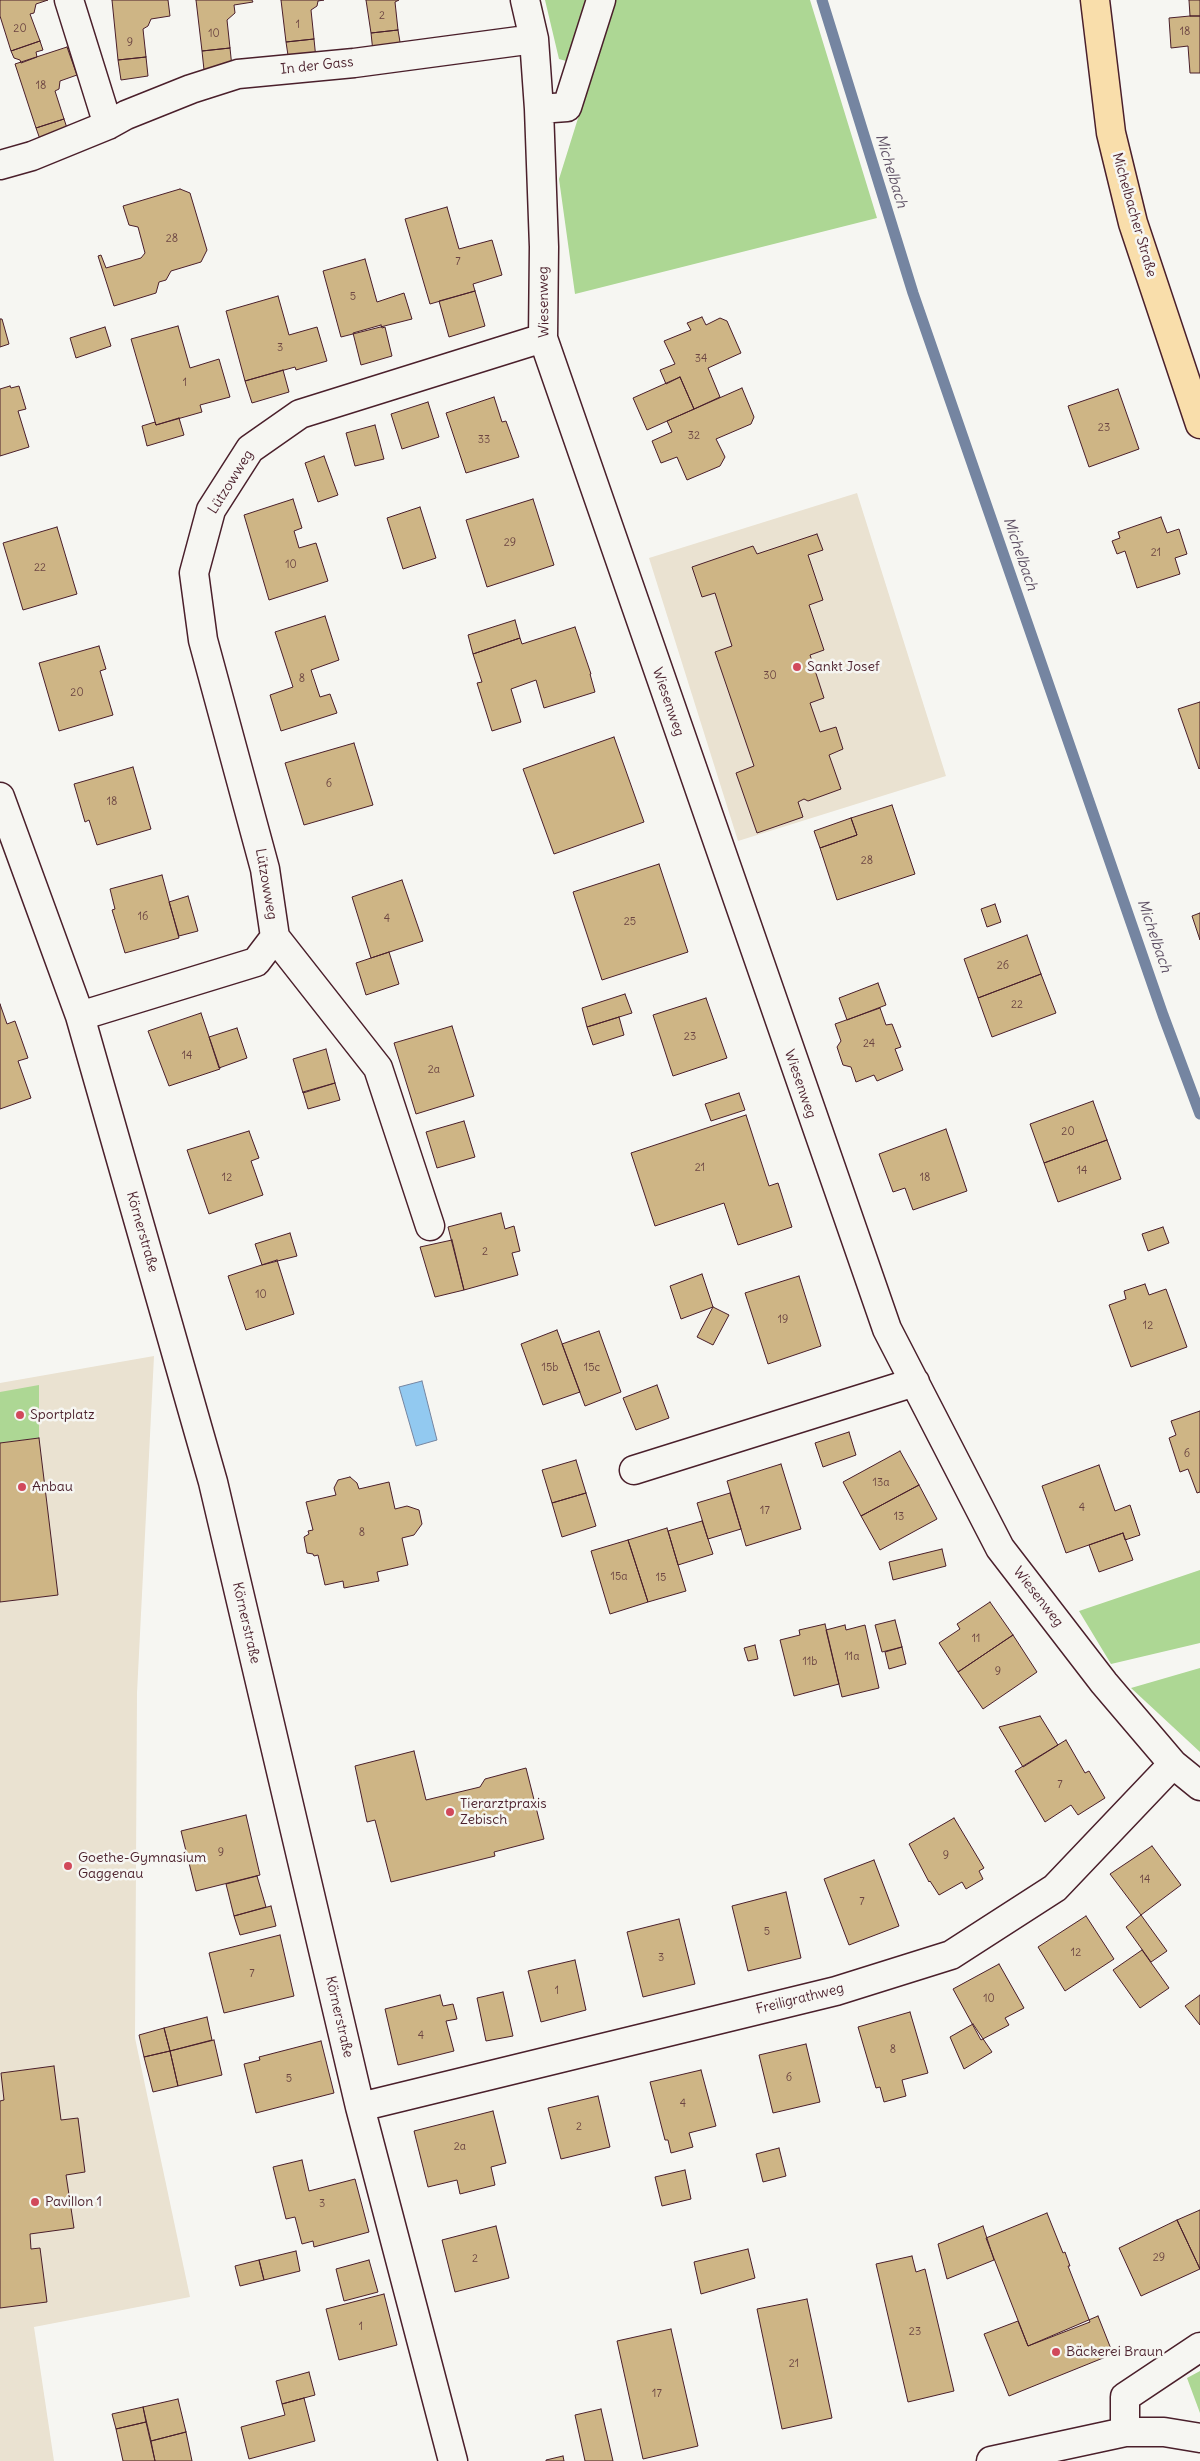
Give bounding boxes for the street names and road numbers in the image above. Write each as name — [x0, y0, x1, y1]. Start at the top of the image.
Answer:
street label: In der Gass — [280, 54, 354, 78]
street label: Michelbacher Straße — [1108, 151, 1160, 279]
street label: Wiesenweg — [535, 266, 553, 338]
street label: Lützowweg — [205, 447, 257, 517]
street label: Wiesenweg — [648, 665, 688, 739]
street label: Lützowweg — [251, 847, 281, 921]
street label: Wiesenweg — [780, 1047, 820, 1121]
street label: Körnerstraße — [122, 1190, 162, 1274]
street label: Wiesenweg — [1009, 1564, 1067, 1630]
street label: Körnerstraße — [228, 1581, 264, 1665]
street label: Körnerstraße — [321, 1975, 357, 2059]
street label: Freiligrathweg — [754, 1980, 846, 2018]

